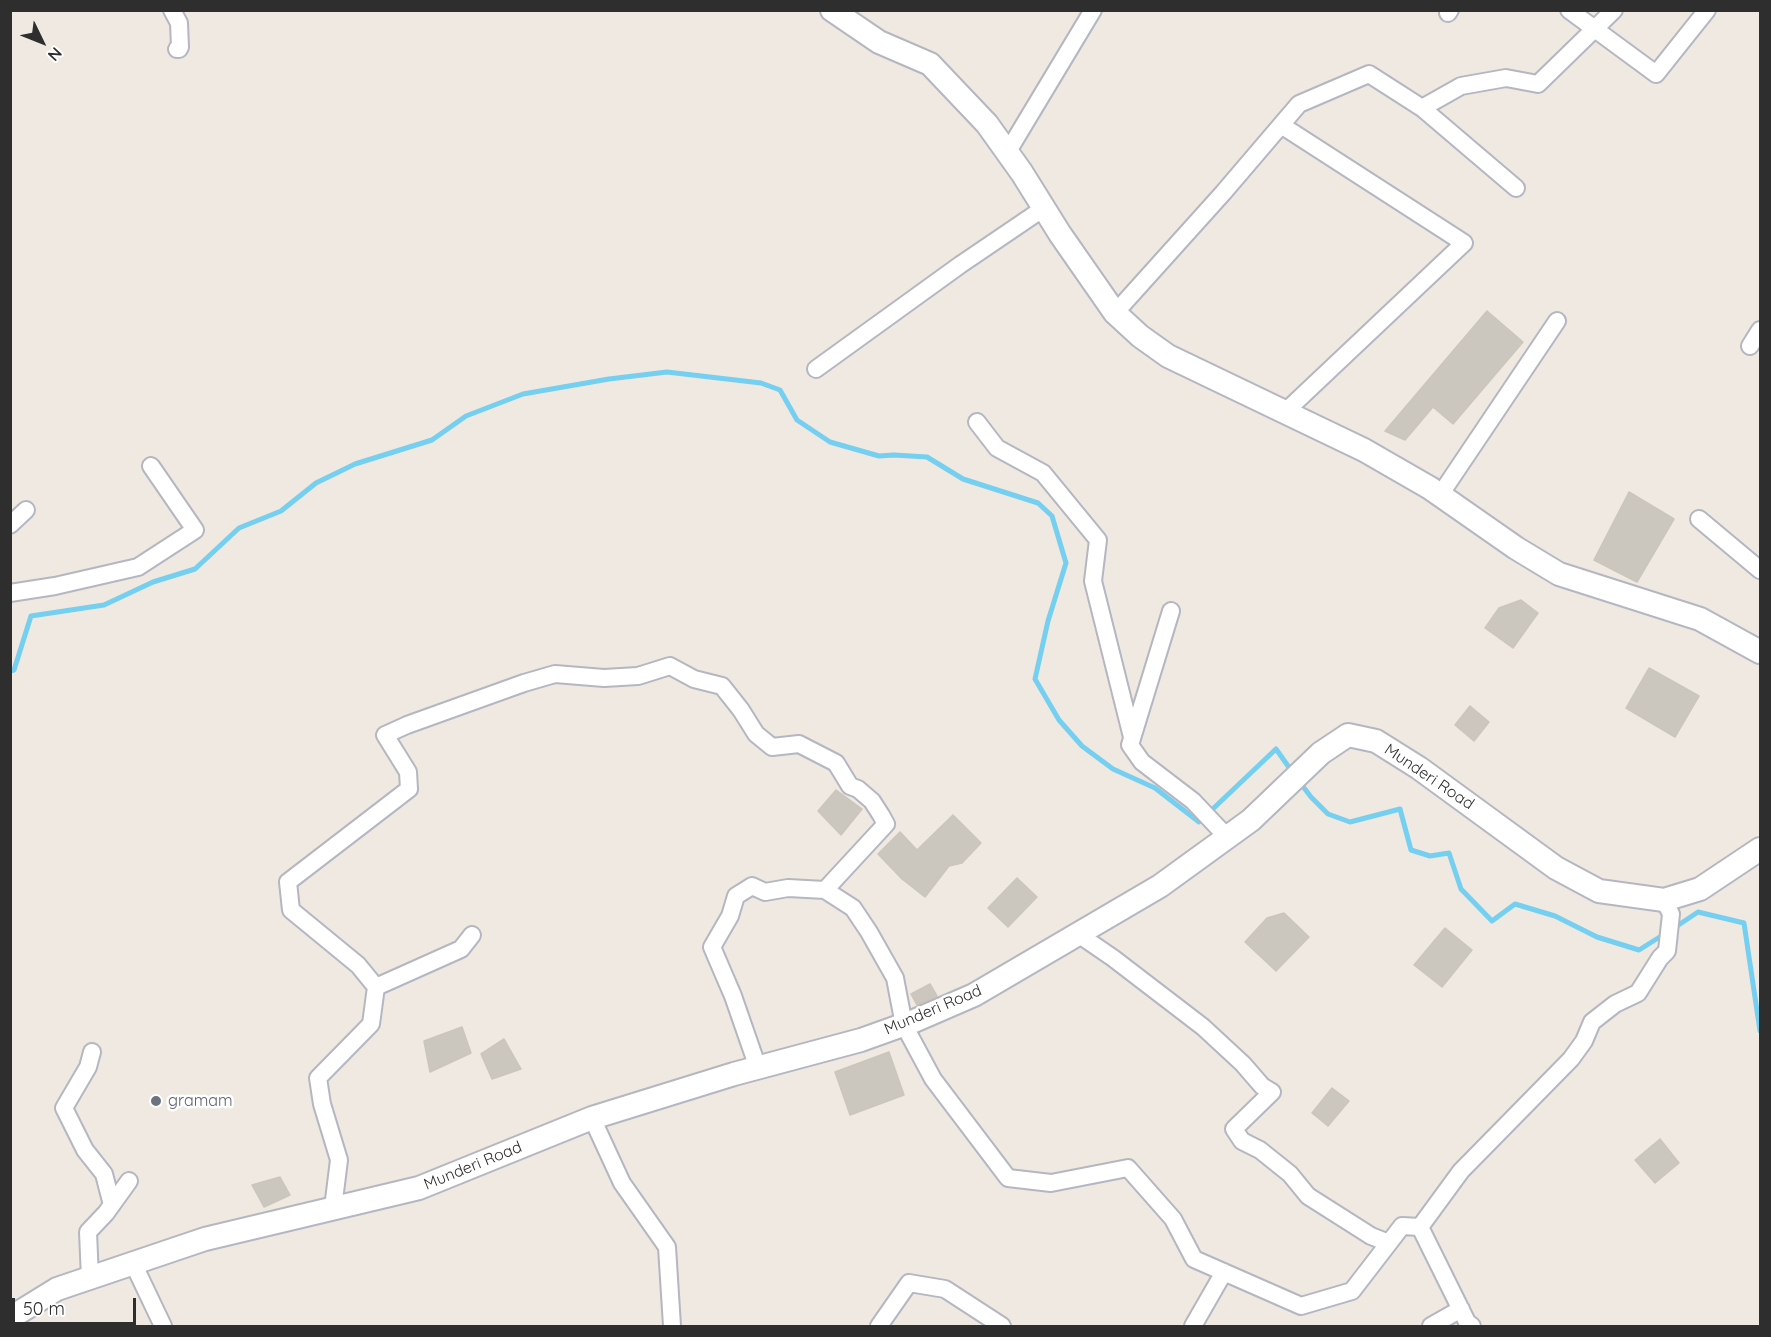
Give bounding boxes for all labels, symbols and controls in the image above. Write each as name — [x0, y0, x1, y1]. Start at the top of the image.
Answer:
north arrow — [12, 12, 72, 72]
text: N — [44, 43, 66, 65]
street label: Munderi Road — [1381, 740, 1477, 814]
street label: Munderi Road — [881, 981, 985, 1039]
place label: gramam — [168, 1091, 233, 1111]
marker: gramam — [149, 1094, 163, 1108]
street label: Munderi Road — [421, 1138, 525, 1194]
scale bar — [15, 1286, 140, 1324]
text: 50 m — [23, 1297, 65, 1320]

